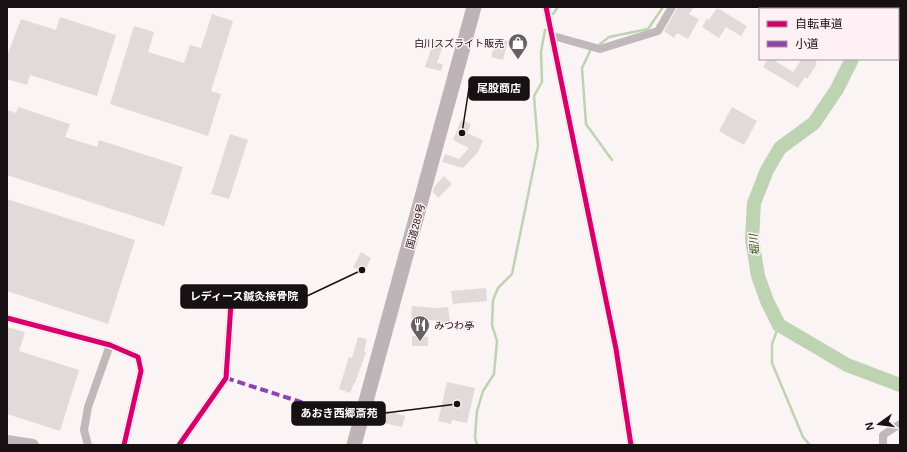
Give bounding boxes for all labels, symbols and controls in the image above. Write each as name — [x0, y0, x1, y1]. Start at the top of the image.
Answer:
legend — [759, 8, 899, 60]
text: 自転車道 — [795, 17, 843, 31]
shop icon: 白川スズライト販売 — [507, 32, 529, 60]
text: 小道 — [795, 37, 819, 51]
place label: 白川スズライト販売 — [414, 38, 504, 49]
callout: 尾股商店 — [469, 77, 529, 100]
text: 尾股商店 — [477, 82, 521, 94]
street label: 国道289号 — [404, 202, 427, 250]
water label: 堀川 — [747, 233, 761, 256]
callout: レディース鍼灸接骨院 — [181, 285, 307, 308]
text: レディース鍼灸接骨院 — [190, 290, 298, 302]
restaurant icon: みつわ亭 — [409, 314, 431, 342]
place label: みつわ亭 — [434, 320, 474, 331]
callout: あおき西郷斎苑 — [292, 402, 385, 425]
north arrow — [859, 404, 899, 444]
text: あおき西郷斎苑 — [301, 407, 378, 419]
text: N — [863, 421, 876, 432]

